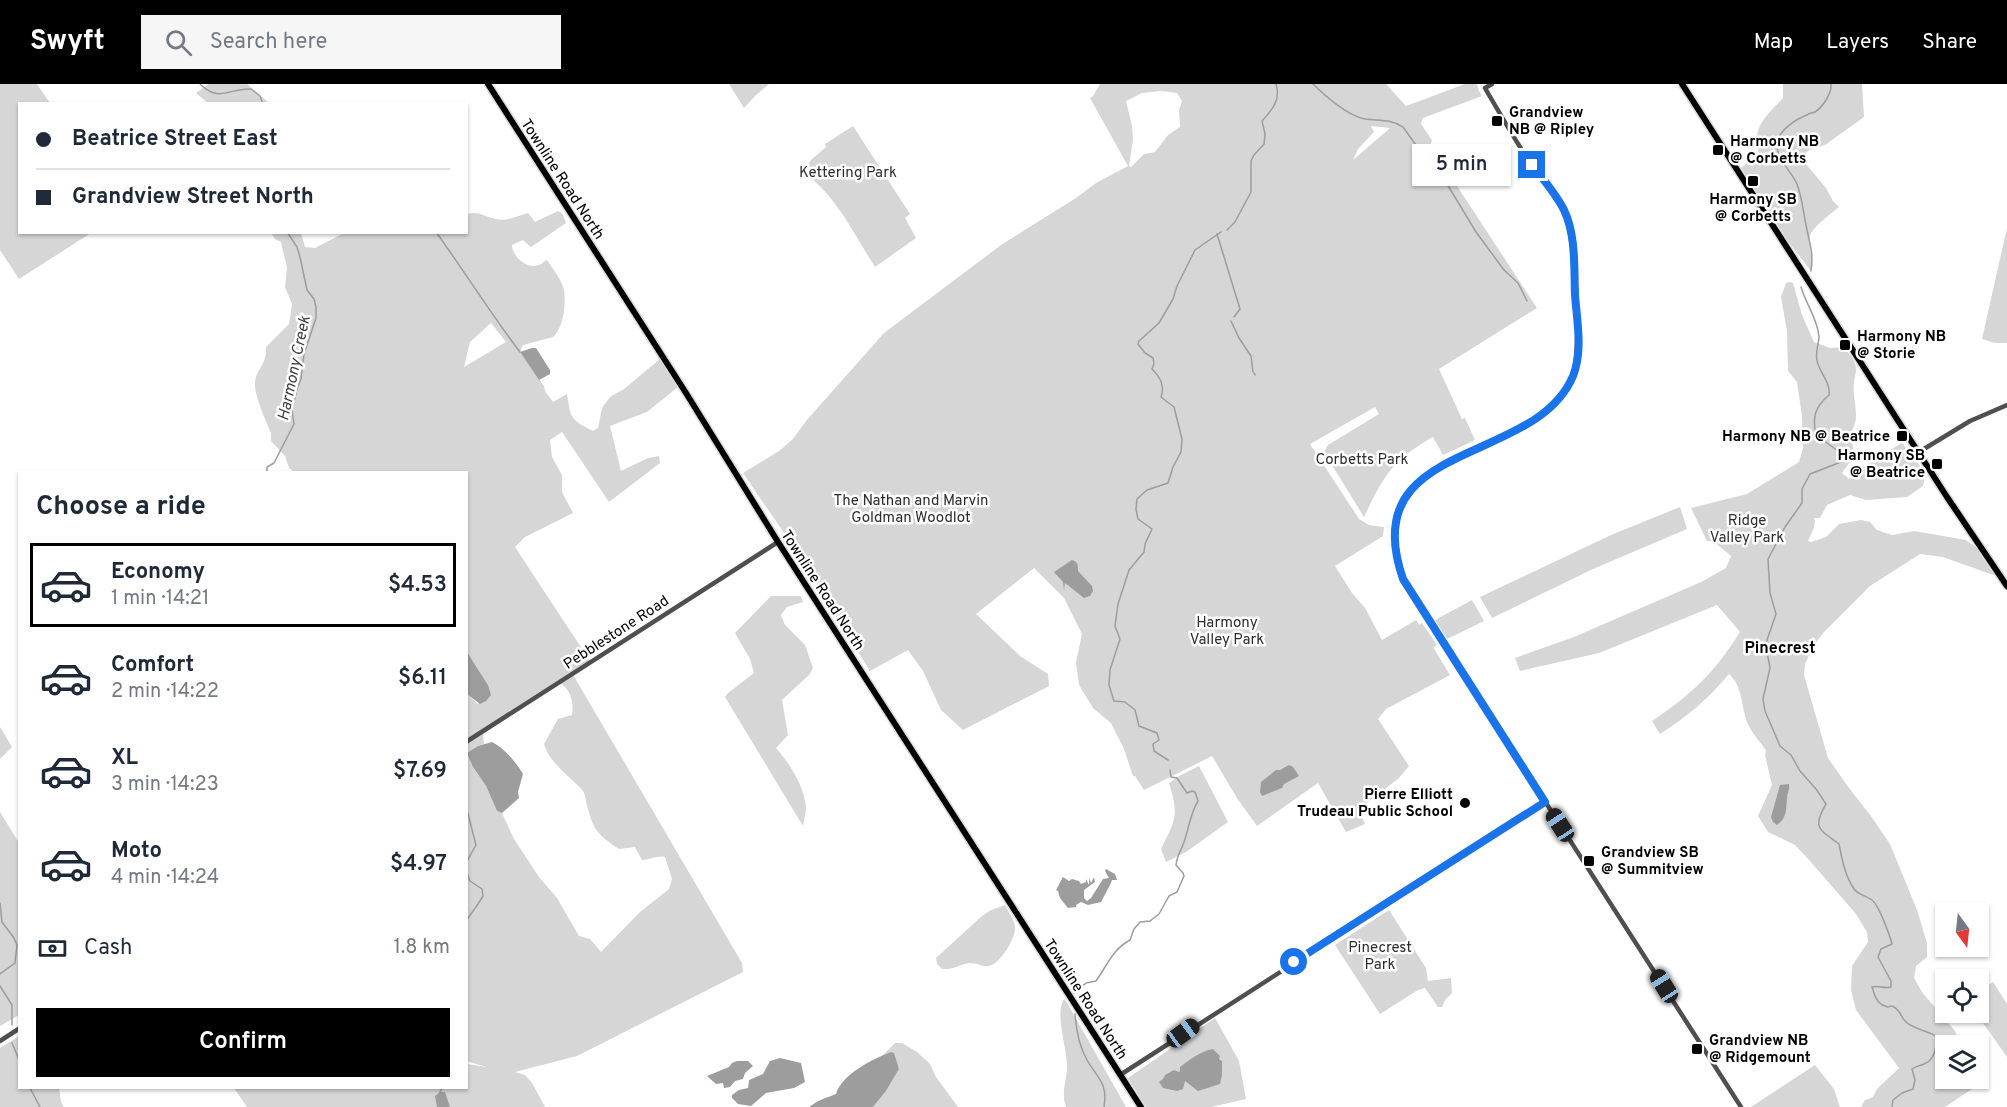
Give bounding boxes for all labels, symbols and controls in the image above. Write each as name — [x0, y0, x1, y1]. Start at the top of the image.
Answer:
search box — [141, 15, 561, 69]
text: Swyft — [30, 24, 105, 60]
icon: search — [162, 26, 195, 59]
text: Search here — [210, 29, 327, 56]
text: Map — [1754, 29, 1793, 56]
text: Layers — [1826, 29, 1889, 56]
text: Share — [1922, 29, 1977, 56]
place label: Grandview NB @ Ripley — [1509, 104, 1595, 140]
marker: Grandview NB @ Ripley — [1490, 114, 1504, 128]
street label: Townline Road North — [516, 116, 608, 244]
text: Beatrice Street East — [72, 126, 278, 153]
place label: Harmony NB @ Corbetts — [1730, 133, 1819, 169]
marker: Harmony NB @ Corbetts — [1711, 143, 1725, 157]
callout: 5 min — [1412, 144, 1511, 186]
route end — [1518, 151, 1545, 178]
text: 5 min — [1436, 152, 1487, 178]
park label: Kettering Park — [799, 164, 897, 183]
marker: Harmony SB @ Corbetts — [1746, 174, 1760, 188]
text: Grandview Street North — [72, 184, 314, 211]
place label: Harmony SB @ Corbetts — [1709, 191, 1797, 227]
water label: Harmony Creek — [274, 313, 316, 423]
place label: Harmony NB @ Storie — [1857, 328, 1946, 364]
marker: Harmony NB @ Storie — [1838, 338, 1852, 352]
place label: Harmony NB @ Beatrice — [1722, 428, 1890, 447]
marker: Harmony NB @ Beatrice — [1895, 429, 1909, 443]
place label: Harmony SB @ Beatrice — [1838, 447, 1925, 483]
park label: Corbetts Park — [1316, 451, 1408, 470]
marker: Harmony SB @ Beatrice — [1930, 457, 1944, 471]
text: Choose a ride — [36, 490, 206, 524]
park label: The Nathan and Marvin Goldman Woodlot — [833, 492, 989, 528]
park label: Ridge Valley Park — [1710, 512, 1784, 548]
street label: Townline Road North — [776, 527, 868, 655]
icon: car — [39, 558, 93, 612]
text: Economy — [111, 559, 205, 586]
text: $4.53 — [388, 572, 447, 599]
text: 1 min · 14:21 — [111, 586, 210, 612]
street label: Pebblestone Road — [560, 592, 673, 674]
park label: Harmony Valley Park — [1190, 614, 1264, 650]
district label: Pinecrest — [1744, 639, 1816, 659]
icon: car — [39, 651, 93, 705]
text: Comfort — [111, 652, 194, 679]
text: $6.11 — [398, 665, 447, 692]
text: 2 min · 14:22 — [111, 679, 219, 705]
icon: car — [39, 744, 93, 798]
text: XL — [111, 745, 138, 772]
text: $7.69 — [393, 758, 447, 785]
text: 3 min · 14:23 — [111, 772, 219, 798]
place label: Pierre Elliott Trudeau Public School — [1297, 786, 1453, 822]
marker: Pierre Elliott Trudeau Public School — [1458, 796, 1472, 810]
car — [1543, 805, 1577, 845]
icon: car — [39, 837, 93, 891]
text: Moto — [111, 838, 162, 865]
place label: Grandview SB @ Summitview — [1601, 844, 1704, 880]
text: $4.97 — [390, 851, 447, 878]
marker: Grandview SB @ Summitview — [1582, 854, 1596, 868]
text: 4 min · 14:24 — [111, 865, 219, 891]
north arrow — [1935, 903, 1989, 957]
map controls — [1935, 903, 1989, 1089]
icon: cash — [36, 932, 69, 965]
text: Cash — [84, 935, 133, 962]
text: 1.8 km — [394, 935, 450, 961]
street label: Townline Road North — [1039, 936, 1131, 1064]
park label: Pinecrest Park — [1348, 939, 1412, 975]
route start — [1280, 948, 1307, 975]
car — [1647, 966, 1681, 1006]
button: locate — [1935, 969, 1989, 1023]
button: Confirm — [36, 1008, 450, 1077]
car — [1163, 1015, 1203, 1051]
place label: Grandview NB @ Ridgemount — [1709, 1032, 1811, 1068]
button: layers — [1935, 1035, 1989, 1089]
marker: Grandview NB @ Ridgemount — [1690, 1042, 1704, 1056]

